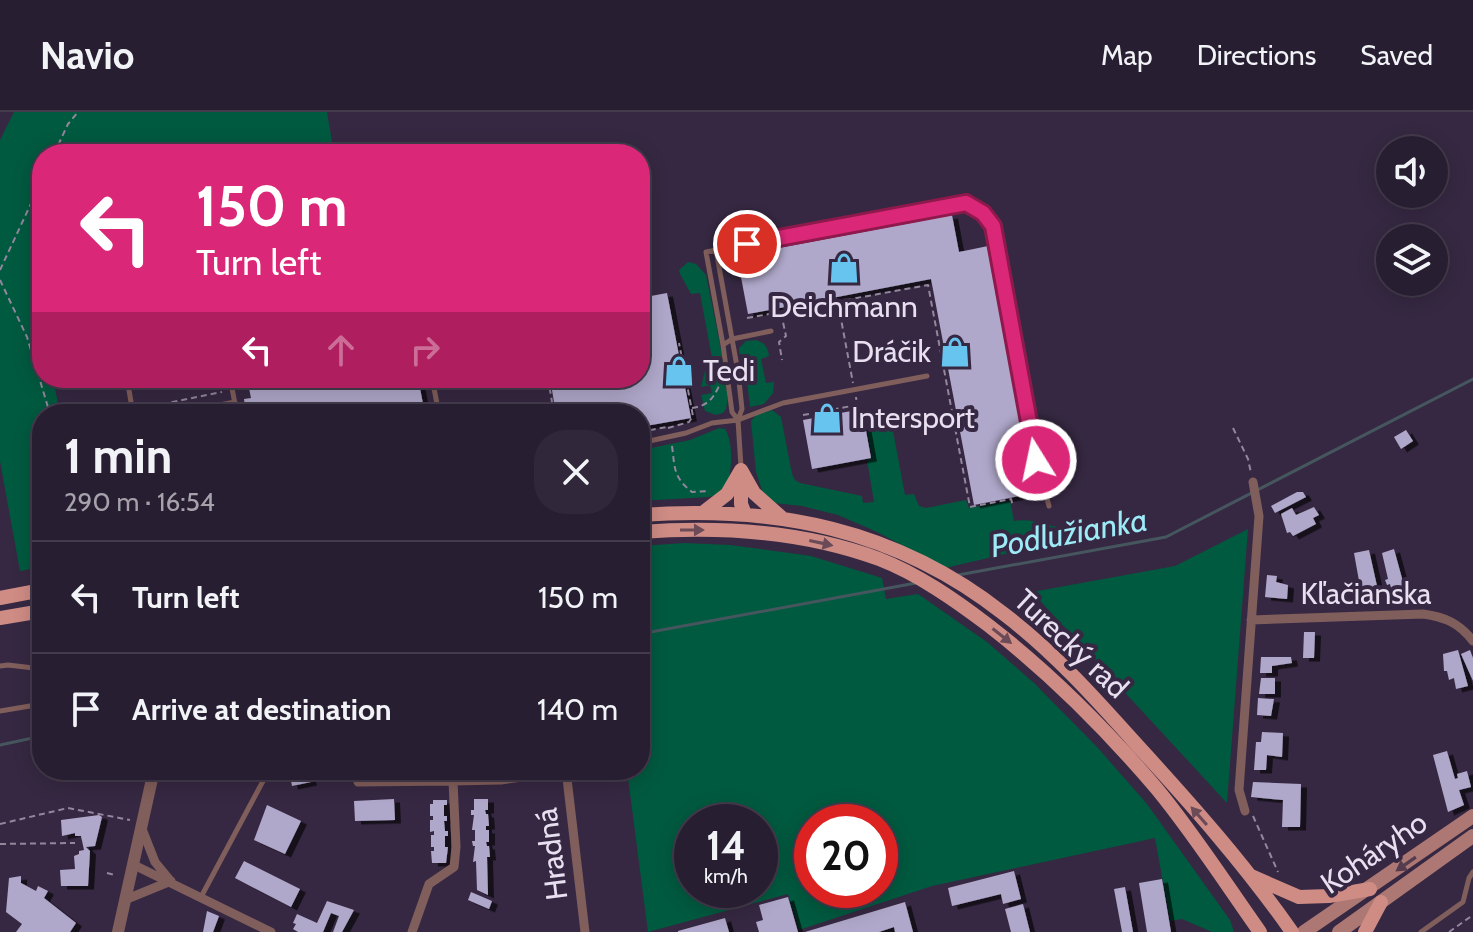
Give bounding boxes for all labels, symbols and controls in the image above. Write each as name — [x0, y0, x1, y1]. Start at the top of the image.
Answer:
text: Navio — [40, 32, 134, 79]
text: Map — [1101, 38, 1153, 72]
text: Directions — [1197, 38, 1316, 72]
text: Saved — [1360, 38, 1433, 72]
map controls — [1376, 136, 1448, 296]
button: sound — [1376, 136, 1448, 208]
text: 150 m — [196, 172, 348, 240]
icon: left — [64, 176, 168, 280]
pin — [713, 210, 781, 278]
icon: arrive — [725, 222, 769, 266]
button: layers — [1376, 224, 1448, 296]
text: Turn left — [196, 240, 321, 284]
shop icon: Deichmann — [827, 251, 861, 285]
place label: Deichmann — [770, 288, 918, 325]
icon: left — [235, 328, 279, 372]
icon: ahead — [319, 328, 363, 372]
icon: right — [403, 328, 447, 372]
place label: Dráčik — [852, 333, 932, 370]
shop icon: Dráčik — [938, 335, 972, 369]
place label: Tedi — [703, 352, 755, 389]
shop icon: Tedi — [662, 354, 696, 388]
place label: Intersport — [851, 399, 975, 436]
shop icon: Intersport — [810, 401, 844, 435]
position arrow — [994, 418, 1078, 502]
text: 1 min — [64, 427, 172, 485]
button: close — [534, 430, 618, 514]
text: 290 m · 16:54 — [64, 486, 215, 518]
water label: Podlužianka — [987, 500, 1150, 565]
one-way arrow — [680, 524, 705, 536]
one-way arrow — [808, 537, 833, 550]
icon: left — [64, 575, 108, 619]
street label: Kľačianska — [1301, 575, 1432, 612]
text: Turn left — [132, 579, 240, 616]
text: 150 m — [538, 579, 618, 616]
street label: Turecký rad — [1006, 581, 1136, 706]
one-way arrow — [992, 627, 1012, 644]
icon: arrive — [64, 687, 108, 731]
text: Arrive at destination — [132, 691, 392, 728]
text: 140 m — [537, 691, 618, 728]
speed limit sign: 20 — [794, 804, 898, 908]
street label: Koháryho — [1313, 804, 1434, 902]
street label: Hradná — [527, 805, 575, 902]
one-way arrow — [1191, 806, 1208, 826]
text: 14 — [706, 821, 746, 870]
one-way arrow — [1395, 856, 1416, 871]
text: km/h — [704, 864, 748, 888]

